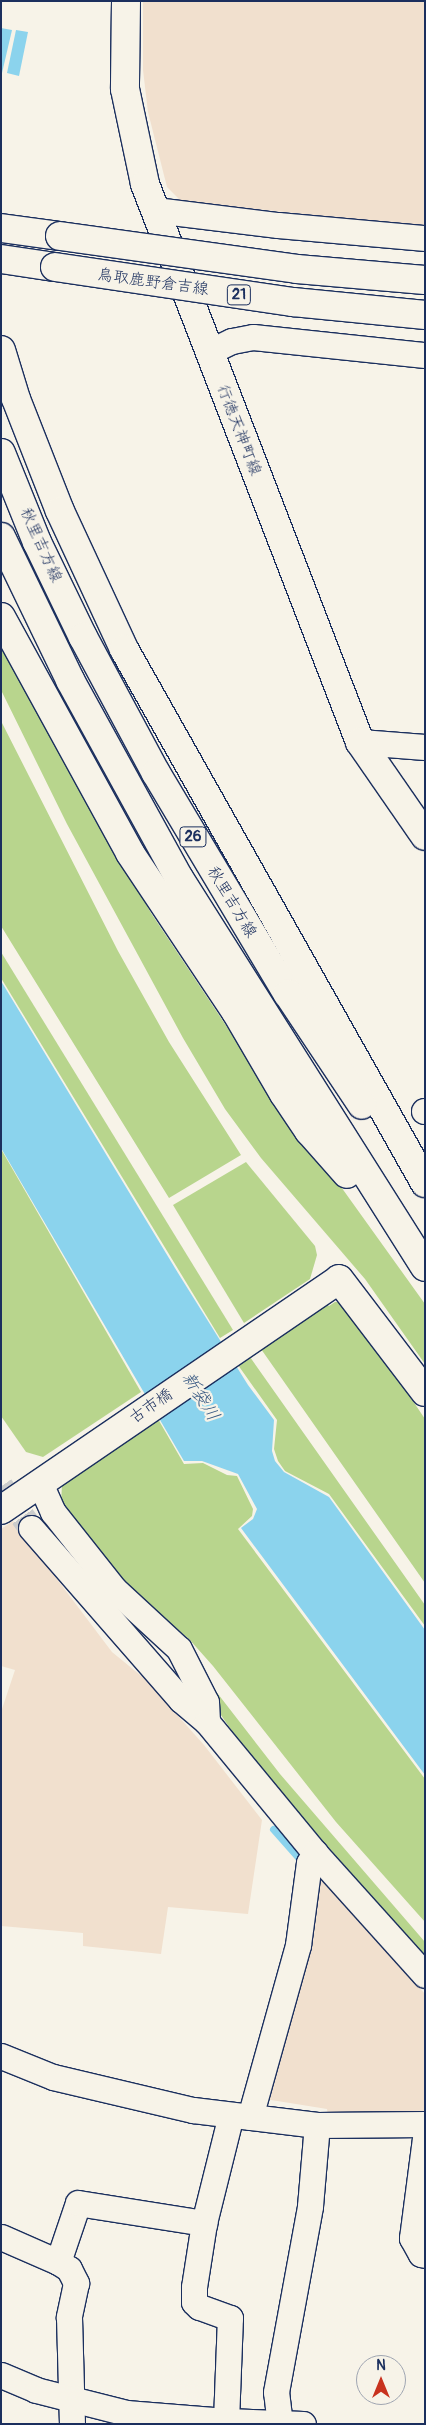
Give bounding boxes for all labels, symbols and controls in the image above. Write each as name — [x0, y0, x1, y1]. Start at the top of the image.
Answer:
street label: 鳥取鹿野倉吉線 — [96, 265, 210, 299]
road number: 21 — [226, 282, 252, 308]
street label: 行徳天神町線 — [213, 382, 265, 478]
street label: 秋里吉方線 — [16, 505, 66, 585]
road number: 26 — [179, 824, 207, 850]
street label: 秋里吉方線 — [203, 863, 261, 941]
water label: 新袋川 — [177, 1368, 223, 1426]
street label: 古市橋 — [126, 1385, 176, 1427]
north arrow — [356, 2355, 406, 2405]
text: N — [376, 2357, 386, 2374]

